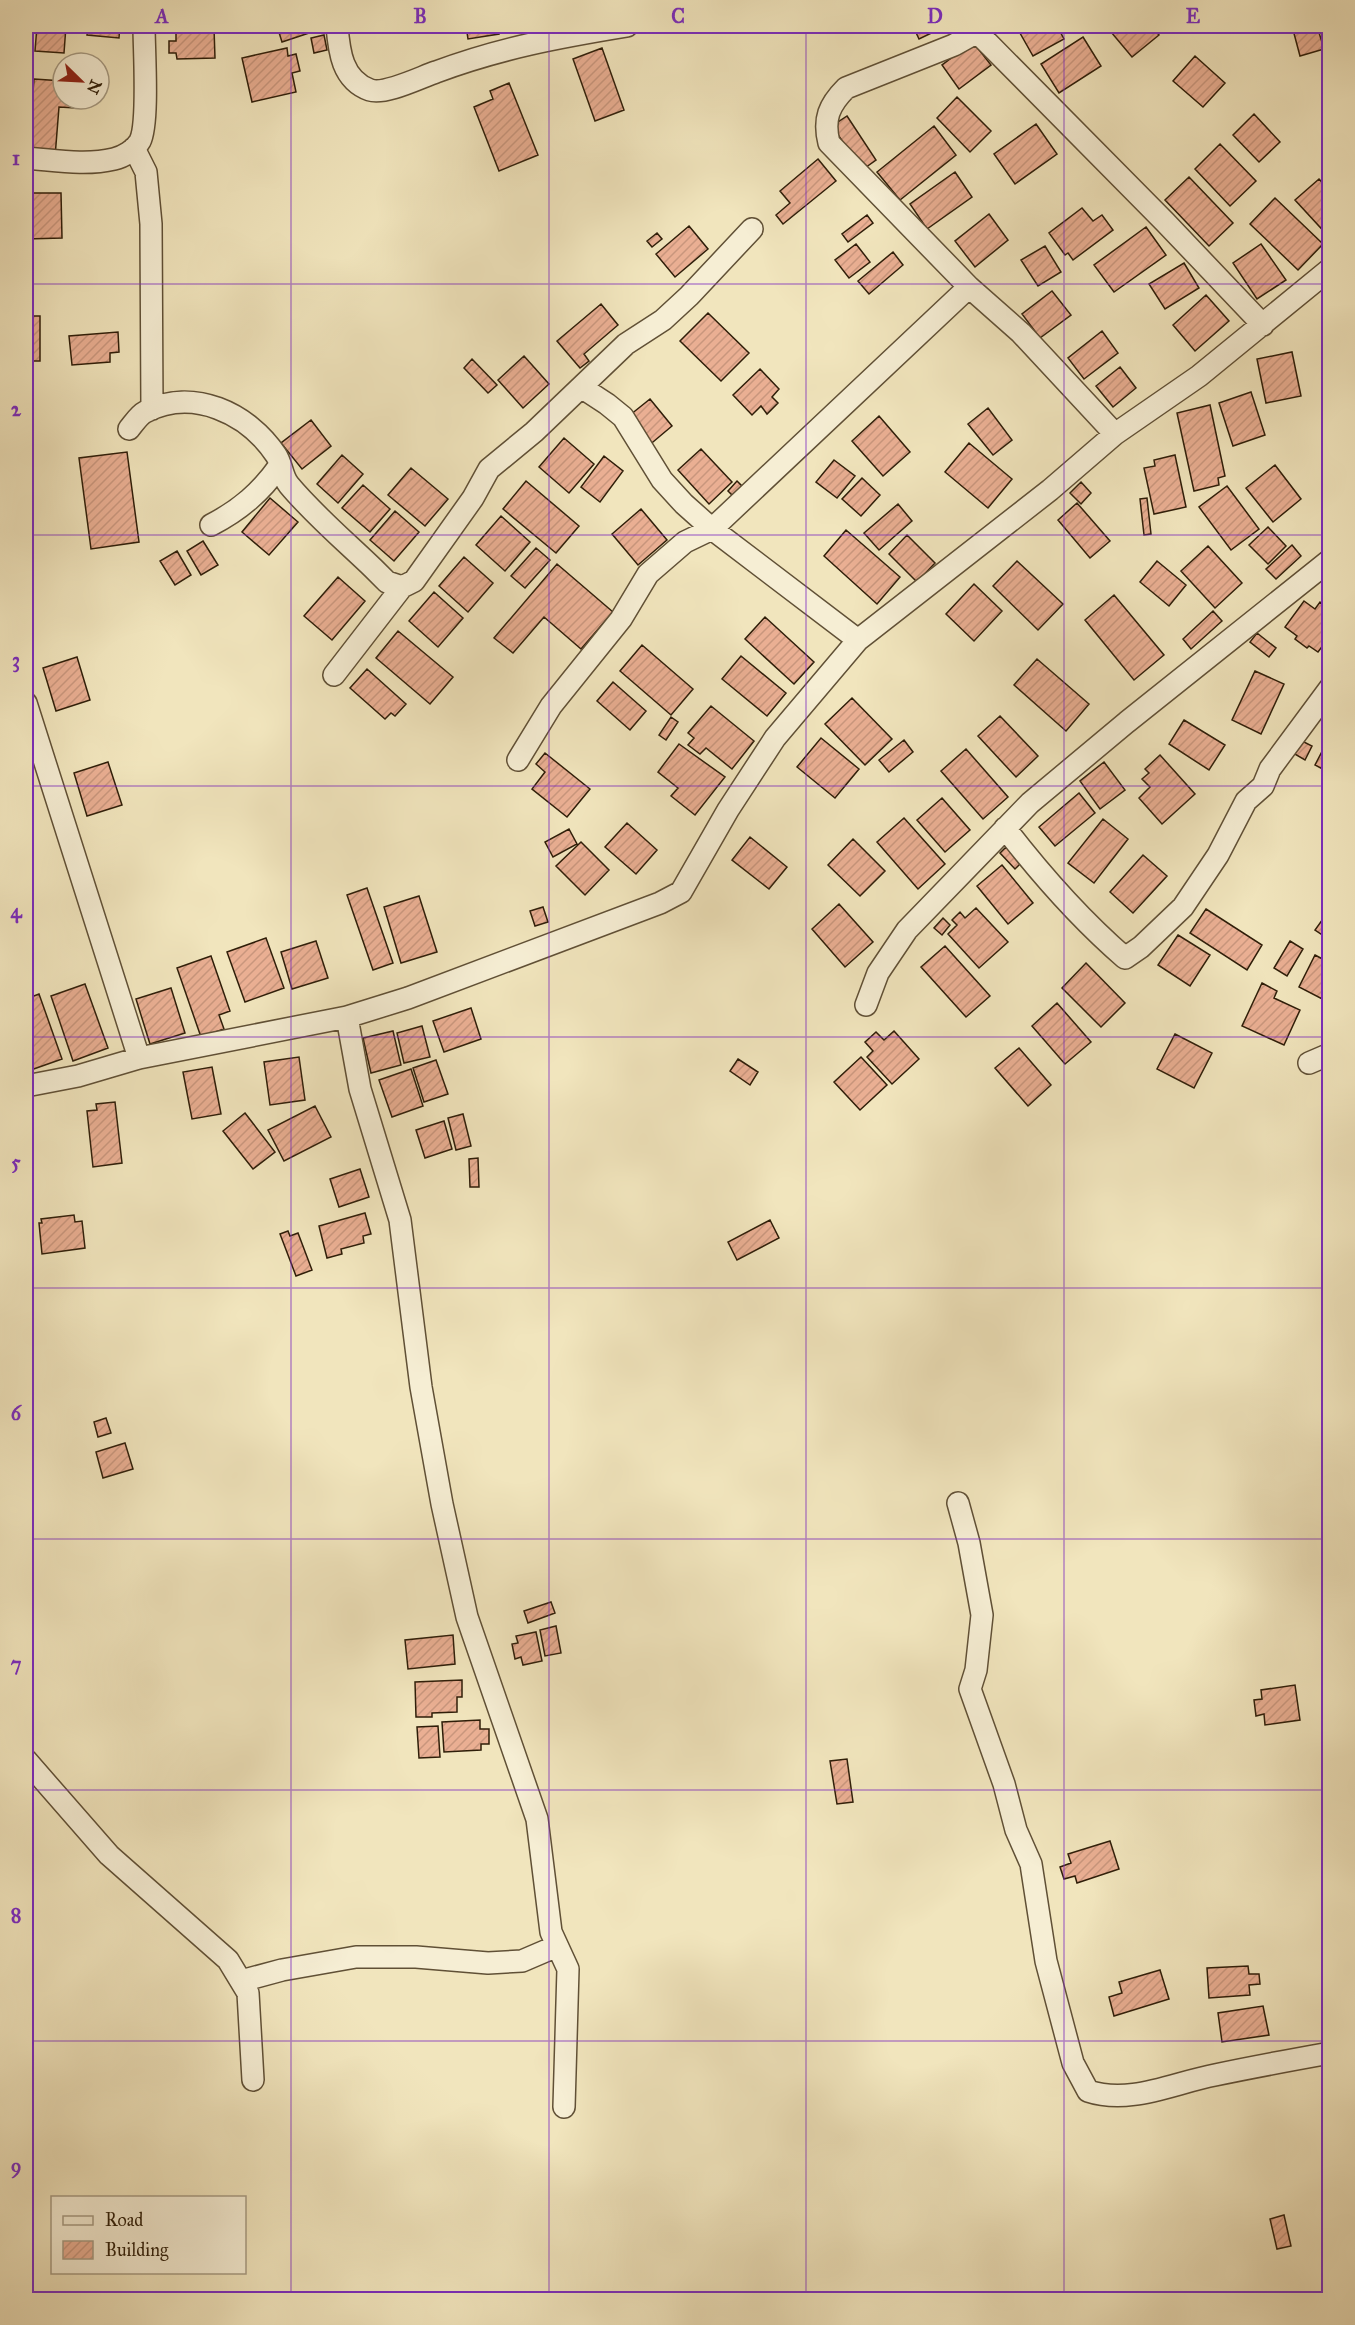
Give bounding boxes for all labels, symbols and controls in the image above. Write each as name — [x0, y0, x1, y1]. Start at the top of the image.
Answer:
text: A — [153, 4, 169, 28]
text: B — [413, 4, 427, 28]
text: C — [671, 4, 685, 28]
text: D — [927, 4, 943, 28]
text: E — [1186, 4, 1201, 28]
north arrow — [51, 51, 111, 111]
text: N — [83, 77, 106, 97]
text: 1 — [12, 146, 20, 170]
text: 2 — [11, 397, 22, 421]
text: 3 — [12, 648, 20, 673]
text: 4 — [10, 899, 22, 924]
text: 5 — [11, 1150, 21, 1174]
text: 6 — [11, 1401, 23, 1425]
text: 7 — [11, 1652, 22, 1676]
text: 8 — [11, 1903, 21, 1927]
text: 9 — [11, 2154, 21, 2179]
legend — [51, 2196, 246, 2274]
text: Road — [105, 2209, 143, 2231]
text: Building — [105, 2239, 169, 2262]

